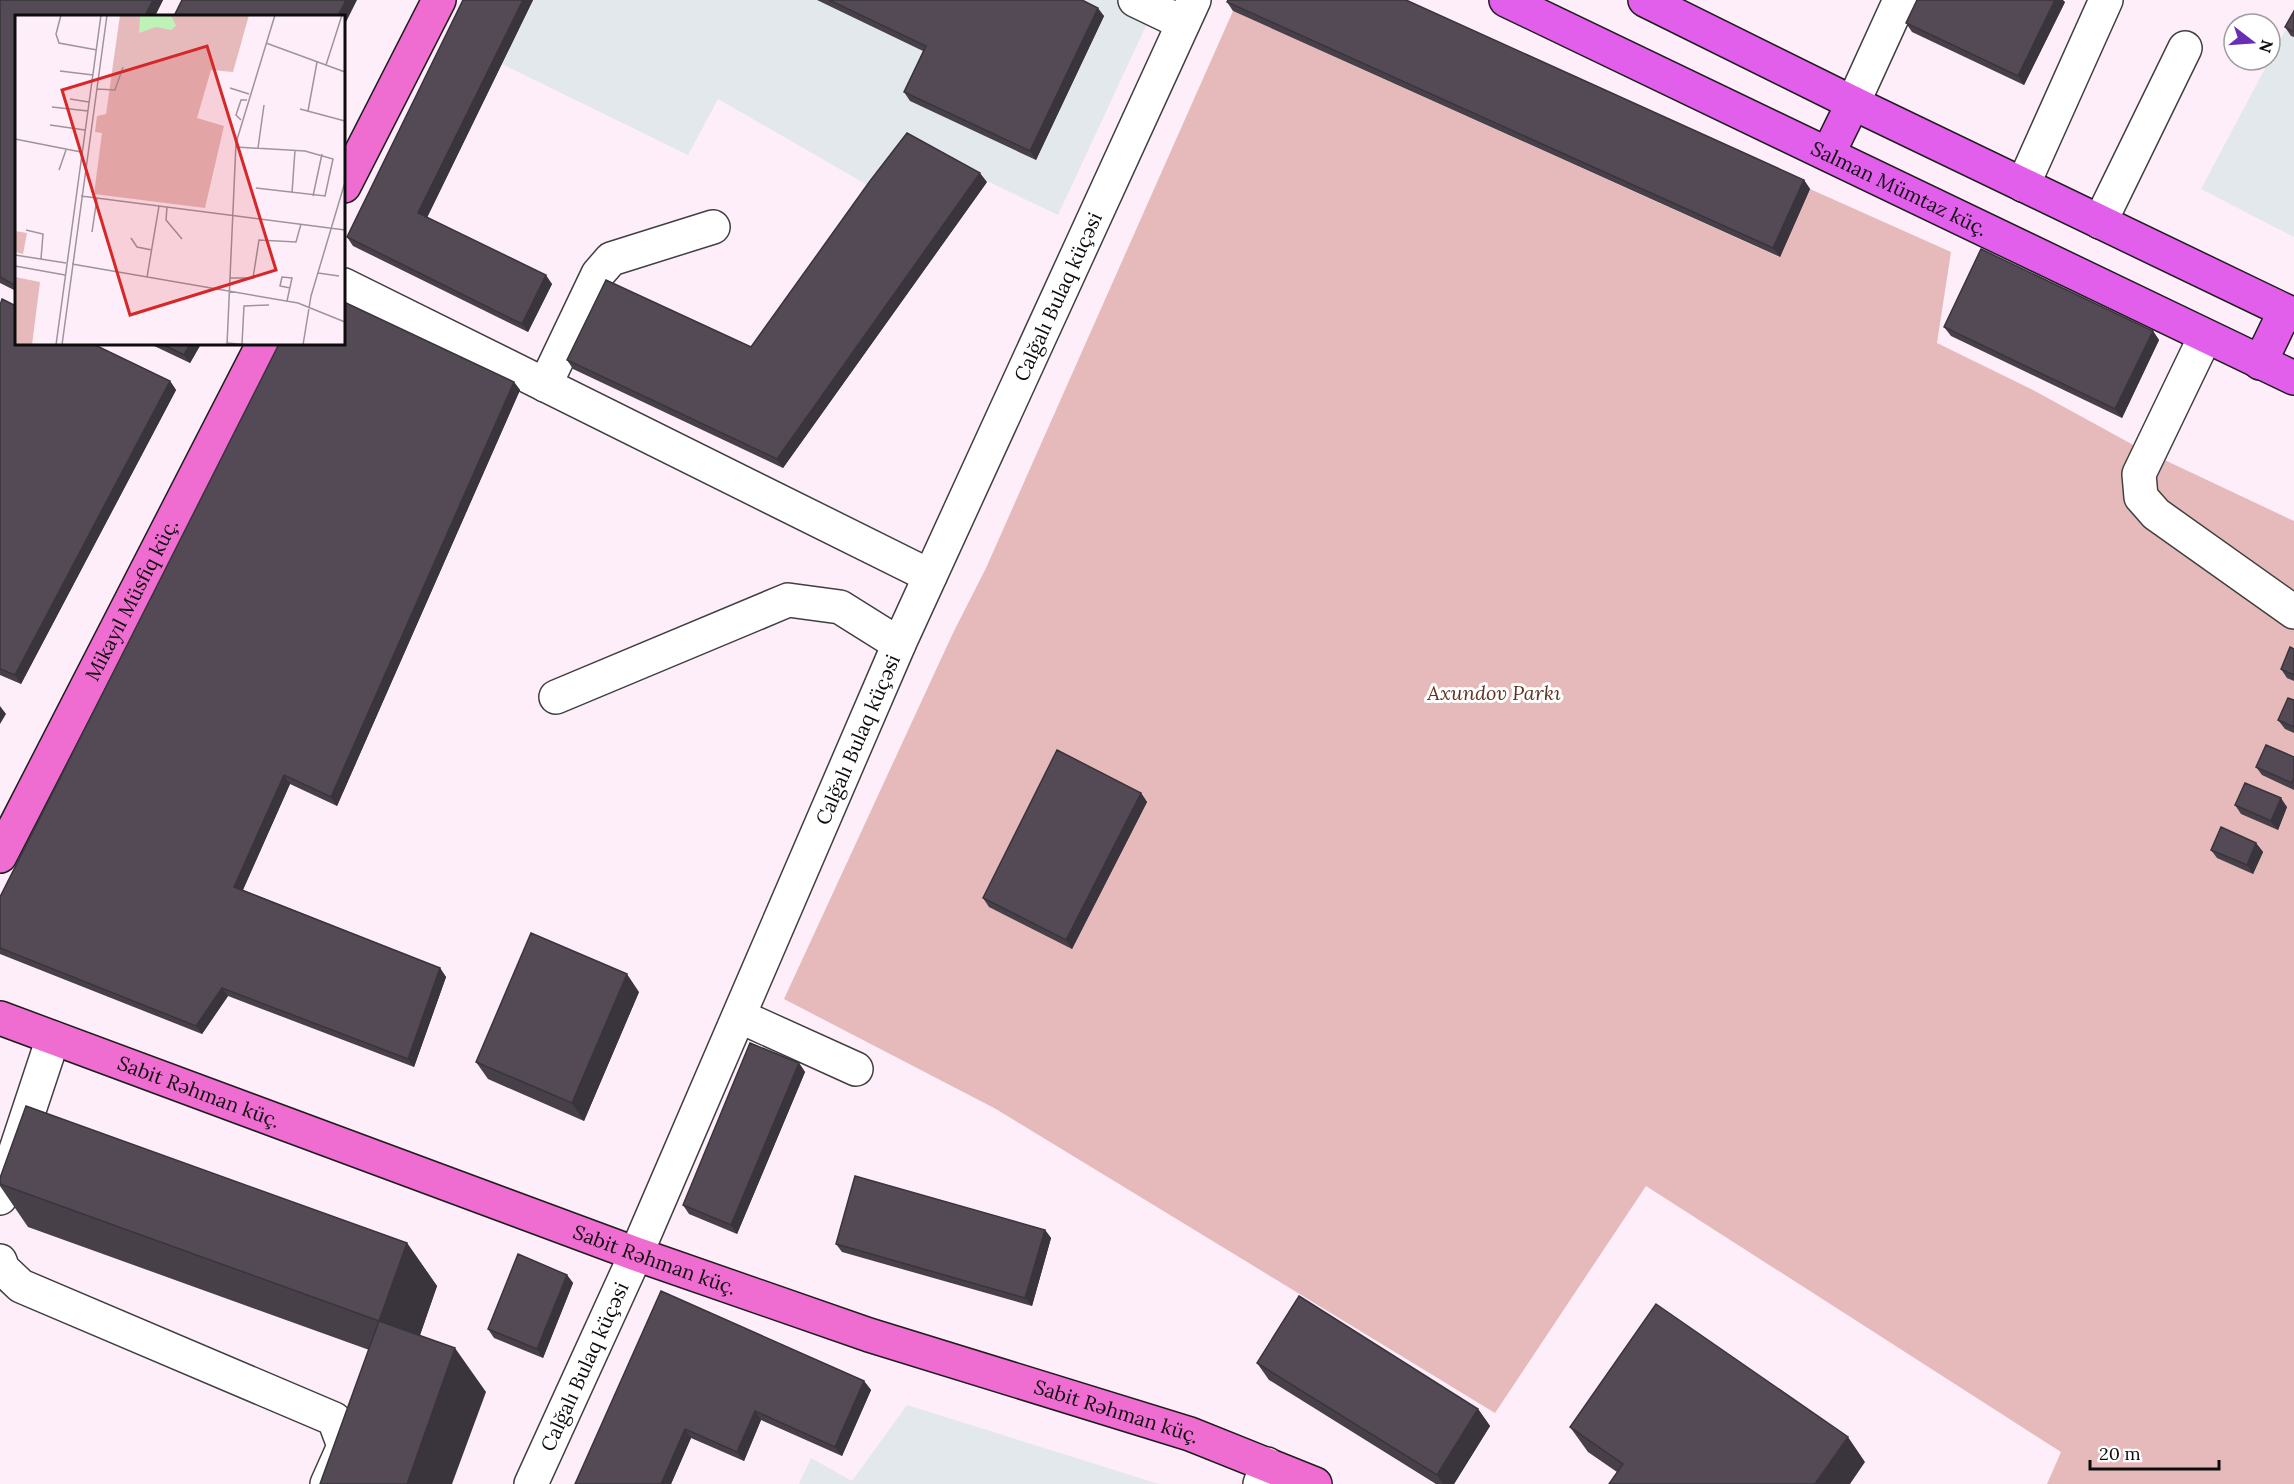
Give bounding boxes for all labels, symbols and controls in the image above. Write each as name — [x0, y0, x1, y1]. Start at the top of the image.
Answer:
north arrow — [2222, 12, 2282, 72]
inset map — [15, 15, 345, 345]
text: N — [2255, 38, 2278, 55]
street label: Salman Mümtaz küç. — [1807, 135, 1992, 241]
street label: Calğalı Bulaq küçəsi — [1008, 208, 1107, 385]
street label: Mikayıl Müsfiq küç. — [79, 514, 183, 685]
street label: Calğalı Bulaq küçəsi — [810, 650, 905, 829]
park label: Axundov Parkı — [1426, 680, 1561, 705]
street label: Sabit Rəhman küç. — [114, 1050, 284, 1133]
street label: Sabit Rəhman küç. — [570, 1219, 740, 1300]
street label: Calğalı Bulaq küçəsi — [535, 1278, 634, 1455]
street label: Sabit Rəhman küç. — [1031, 1374, 1203, 1448]
scale bar — [2090, 1433, 2219, 1471]
text: 20 m — [2099, 1442, 2141, 1465]

